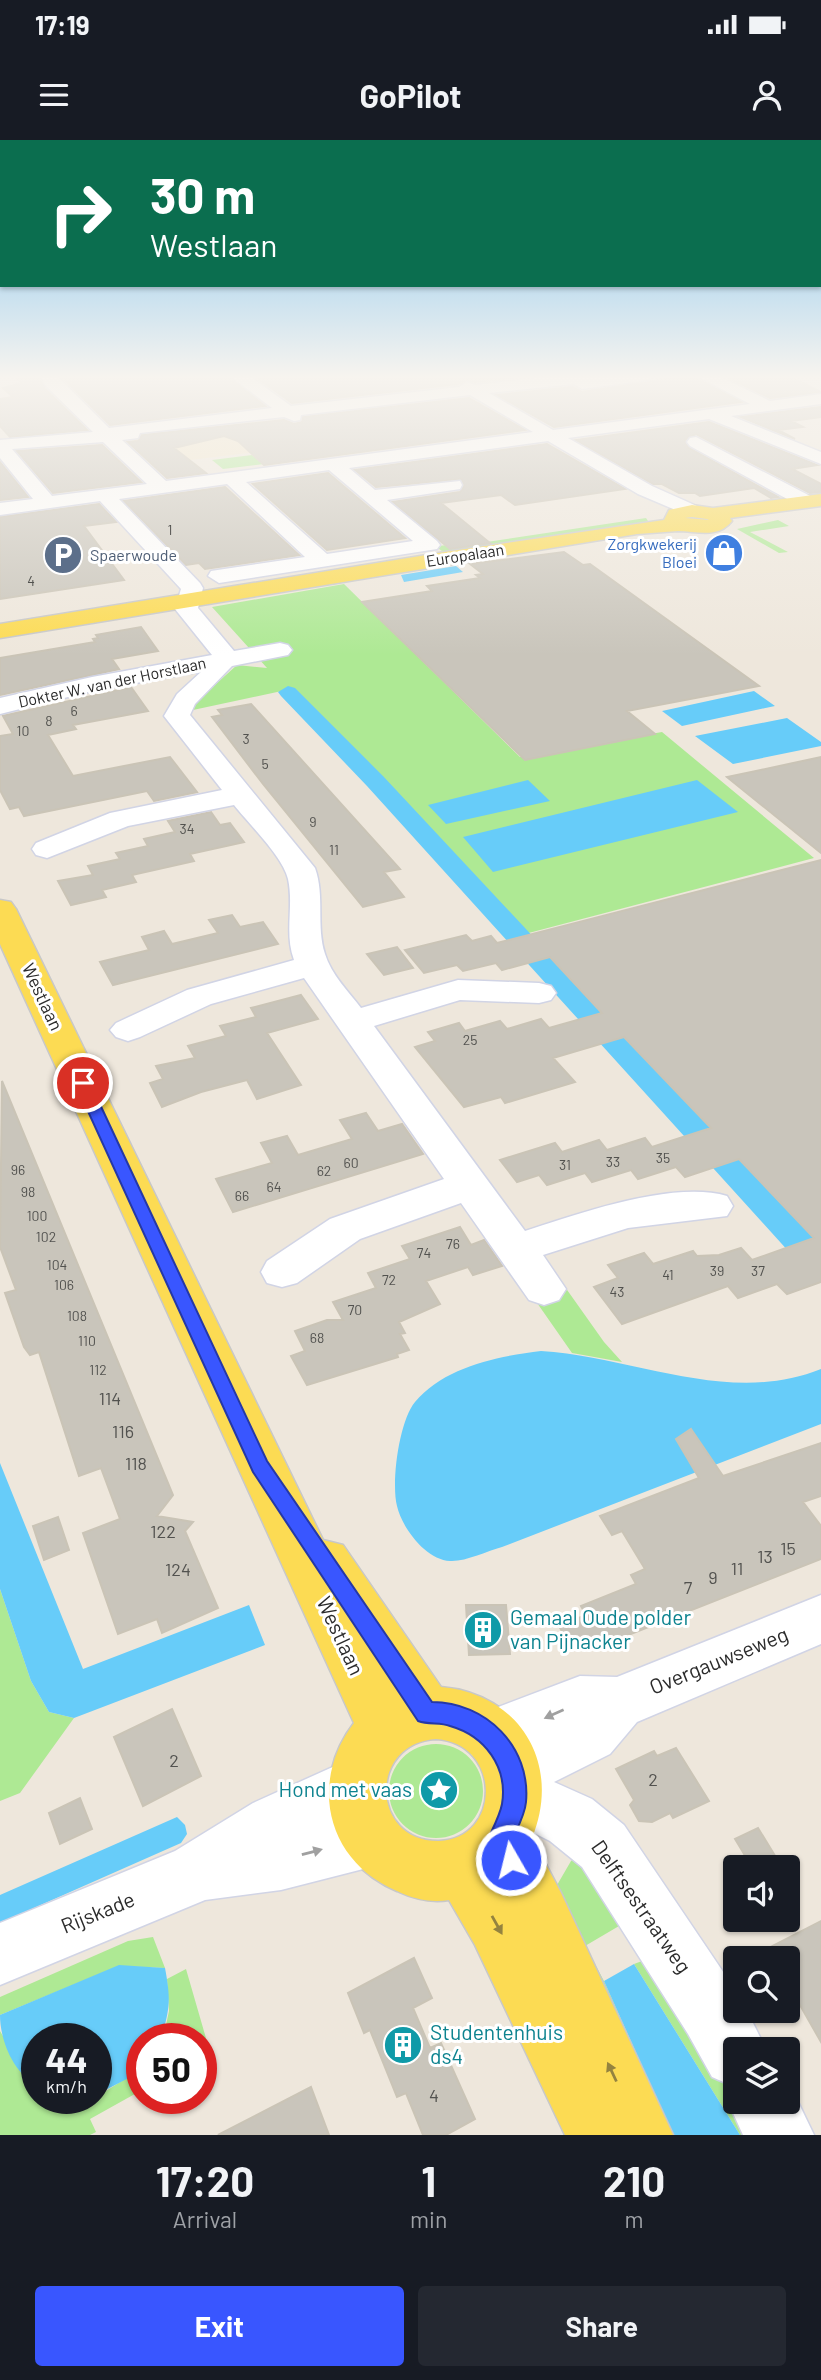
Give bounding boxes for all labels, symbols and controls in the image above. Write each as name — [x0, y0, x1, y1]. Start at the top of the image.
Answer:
text: 17:19 — [35, 9, 90, 40]
icon: menu — [35, 76, 73, 114]
text: GoPilot — [360, 76, 461, 114]
icon: person — [748, 76, 786, 114]
text: 30 m — [150, 165, 255, 224]
icon: right — [35, 168, 126, 259]
text: Westlaan — [150, 225, 278, 263]
house number: 1 — [168, 521, 172, 538]
shop icon: Zorgkwekerij Bloei — [703, 532, 745, 574]
parking icon: Spaerwoude — [42, 534, 84, 576]
place label: Zorgkwekerij Bloei — [607, 534, 697, 571]
street label: Europalaan — [425, 539, 505, 570]
place label: Spaerwoude — [90, 545, 177, 564]
house number: 4 — [27, 572, 35, 589]
street label: Dokter W. van der Horstlaan — [16, 652, 207, 711]
house number: 6 — [70, 702, 78, 719]
house number: 8 — [45, 712, 53, 729]
house number: 10 — [17, 722, 29, 739]
house number: 3 — [242, 730, 250, 747]
house number: 5 — [261, 755, 269, 772]
house number: 9 — [309, 813, 317, 830]
house number: 34 — [180, 820, 194, 837]
house number: 11 — [329, 841, 339, 858]
street label: Westlaan — [18, 959, 68, 1034]
house number: 25 — [463, 1031, 477, 1048]
pin — [53, 1053, 113, 1113]
icon: arrive — [64, 1064, 102, 1102]
house number: 35 — [656, 1149, 670, 1166]
house number: 33 — [606, 1153, 620, 1170]
house number: 60 — [343, 1154, 359, 1171]
house number: 31 — [559, 1156, 571, 1173]
house number: 96 — [11, 1161, 25, 1178]
house number: 62 — [317, 1162, 331, 1179]
house number: 64 — [267, 1178, 281, 1195]
house number: 98 — [21, 1183, 35, 1200]
house number: 66 — [235, 1187, 249, 1204]
house number: 100 — [27, 1207, 47, 1224]
house number: 102 — [36, 1228, 56, 1245]
house number: 76 — [446, 1235, 460, 1252]
house number: 74 — [417, 1244, 431, 1261]
house number: 104 — [47, 1256, 67, 1273]
house number: 39 — [710, 1262, 724, 1279]
house number: 37 — [751, 1262, 765, 1279]
house number: 41 — [662, 1266, 674, 1283]
house number: 72 — [382, 1271, 396, 1288]
house number: 106 — [54, 1276, 74, 1293]
house number: 43 — [610, 1283, 624, 1300]
house number: 70 — [348, 1301, 362, 1318]
house number: 108 — [67, 1307, 87, 1324]
house number: 68 — [310, 1329, 324, 1346]
house number: 110 — [78, 1332, 96, 1349]
house number: 112 — [89, 1361, 107, 1378]
house number: 114 — [99, 1387, 121, 1409]
house number: 116 — [112, 1420, 134, 1442]
house number: 118 — [125, 1452, 147, 1474]
house number: 122 — [150, 1520, 176, 1542]
house number: 15 — [780, 1537, 796, 1559]
house number: 13 — [757, 1545, 773, 1567]
house number: 11 — [731, 1557, 743, 1579]
house number: 124 — [165, 1558, 191, 1580]
house number: 9 — [708, 1566, 718, 1588]
house number: 7 — [684, 1576, 693, 1598]
street label: Westlaan — [312, 1592, 370, 1679]
place label: Gemaal Oude polder van Pijnacker — [510, 1604, 691, 1653]
building icon: Gemaal Oude polder van Pijnacker — [462, 1609, 504, 1651]
street label: Overgauwseweg — [646, 1620, 791, 1699]
one-way arrow — [544, 1708, 564, 1720]
house number: 2 — [169, 1749, 179, 1771]
house number: 2 — [648, 1768, 658, 1790]
place icon: Hond met vaas — [418, 1769, 460, 1811]
place label: Hond met vaas — [279, 1776, 412, 1801]
position arrow — [474, 1823, 548, 1897]
street label: Delftsestraatweg — [587, 1835, 697, 1978]
one-way arrow — [301, 1846, 323, 1857]
map controls — [723, 1855, 800, 2114]
button: sound — [723, 1855, 800, 1932]
street label: Rijskade — [57, 1886, 138, 1938]
one-way arrow — [491, 1915, 503, 1935]
button: search — [723, 1946, 800, 2023]
place label: Studentenhuis ds4 — [430, 2019, 563, 2068]
speed limit sign: 50 — [126, 2023, 217, 2114]
building icon: Studentenhuis ds4 — [382, 2024, 424, 2066]
button: layers — [723, 2037, 800, 2114]
text: 44 — [45, 2038, 88, 2080]
one-way arrow — [606, 2062, 618, 2082]
text: km/h — [46, 2075, 87, 2097]
house number: 4 — [429, 2084, 439, 2106]
text: 17:20 — [156, 2155, 254, 2205]
text: 1 — [421, 2155, 436, 2205]
text: 210 — [603, 2155, 665, 2205]
text: Arrival — [173, 2205, 237, 2233]
text: min — [410, 2205, 447, 2233]
text: m — [625, 2205, 644, 2233]
button: Exit — [35, 2286, 404, 2366]
button: Share — [418, 2286, 786, 2366]

